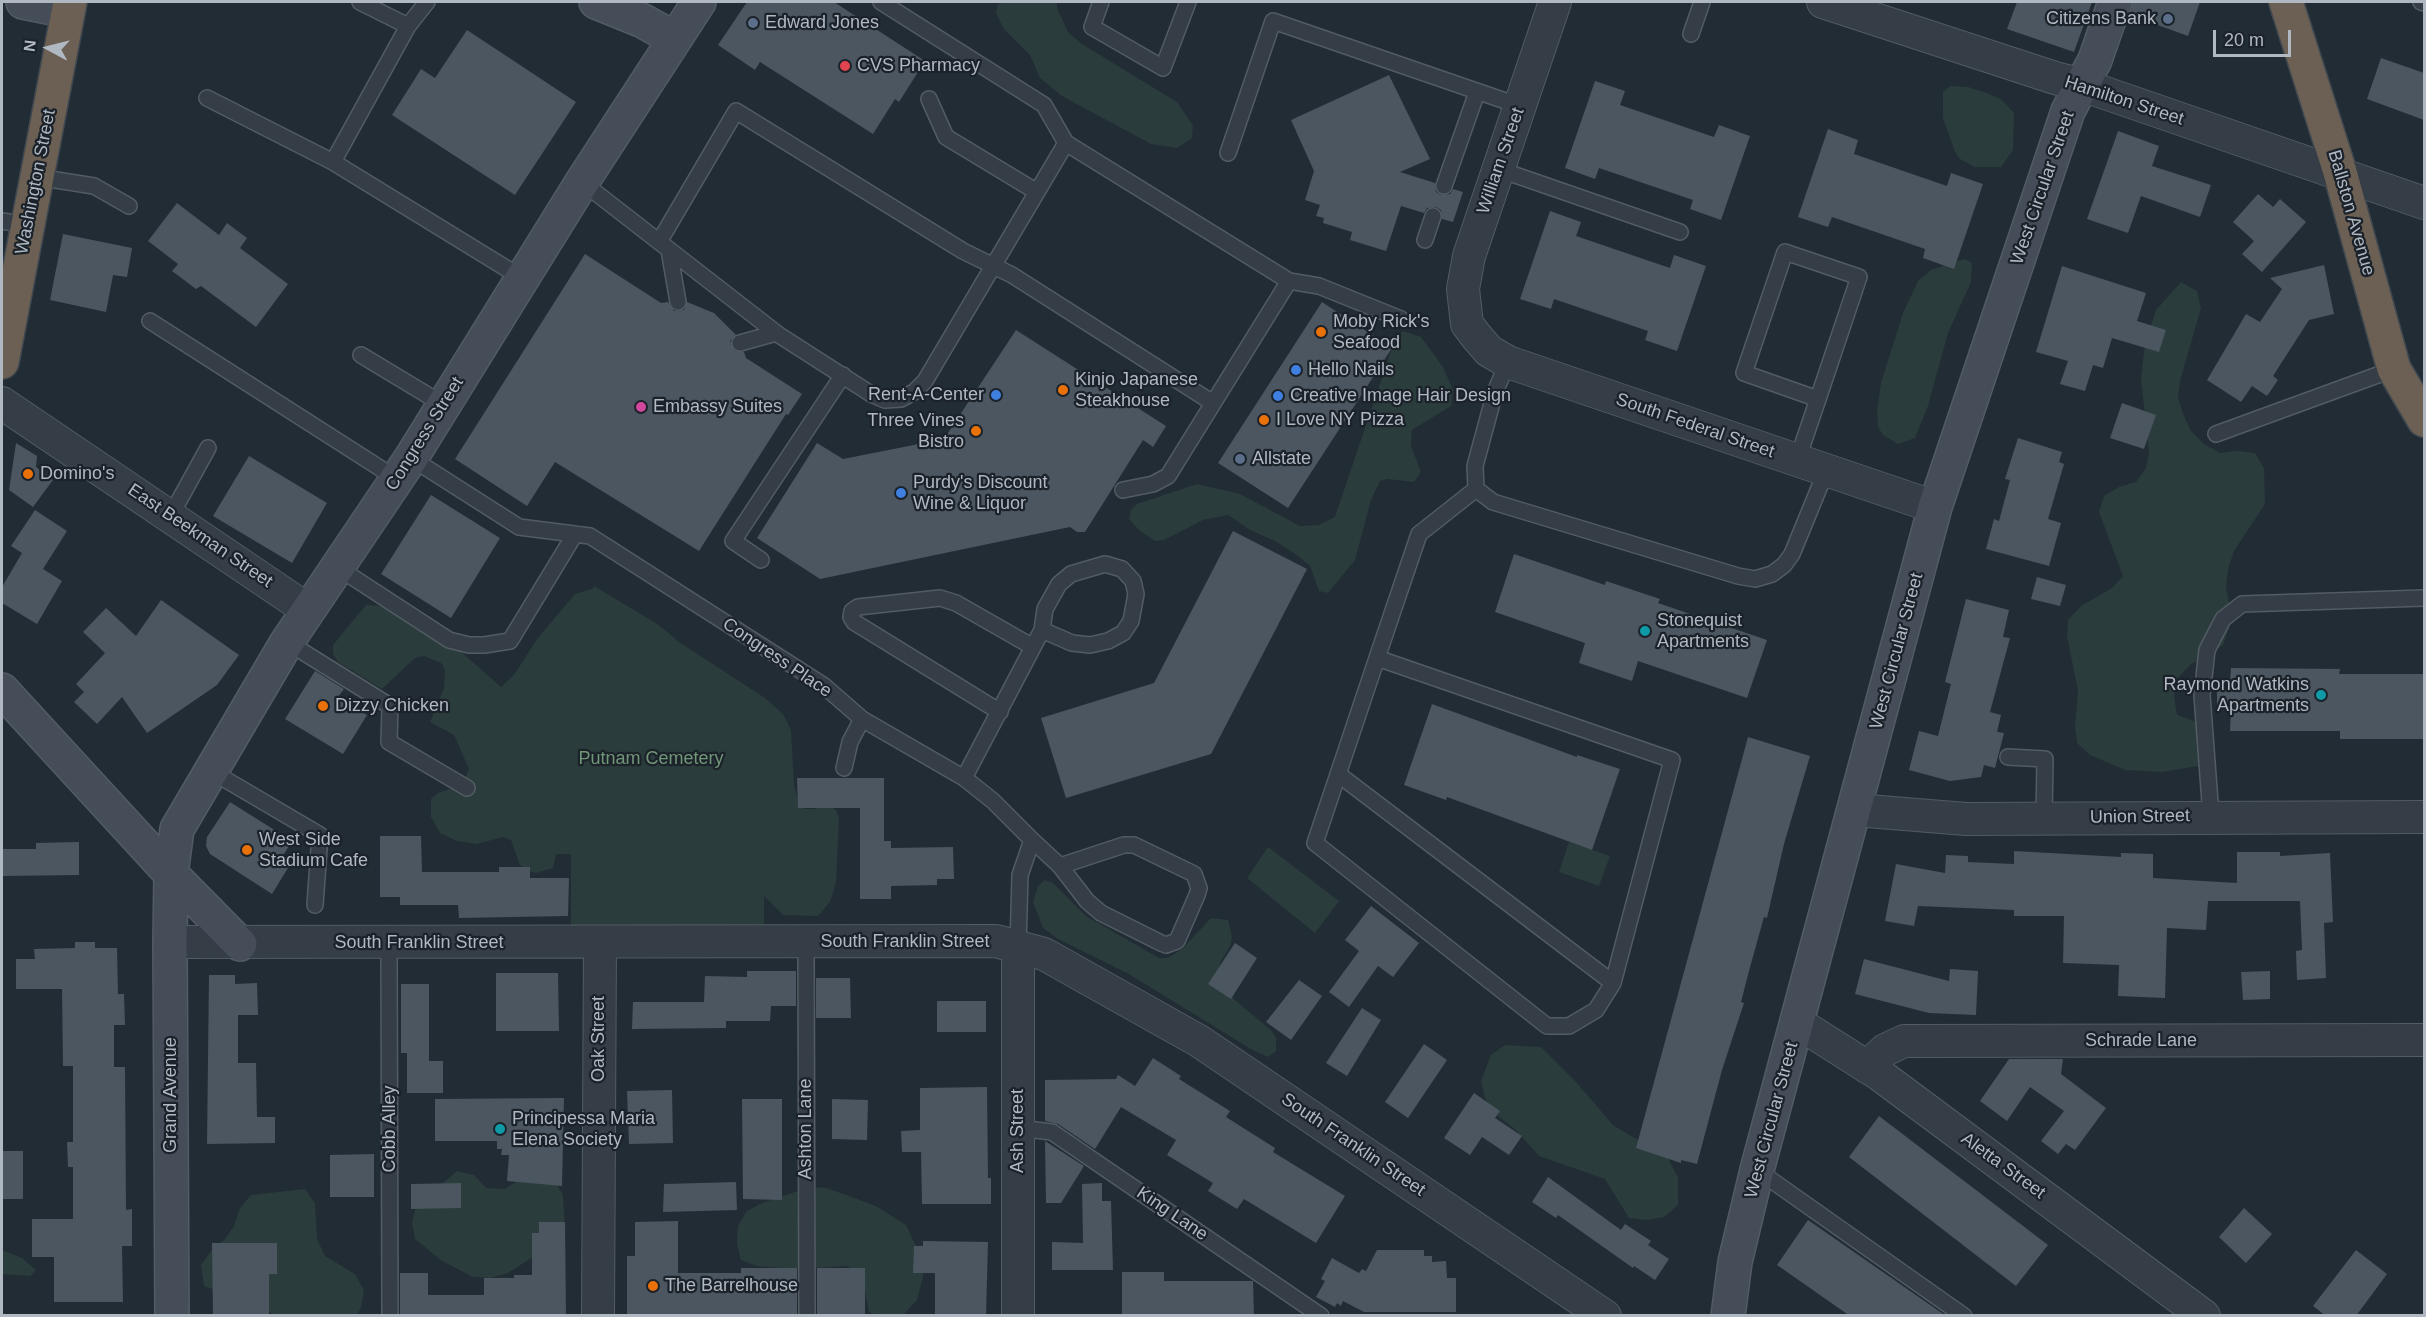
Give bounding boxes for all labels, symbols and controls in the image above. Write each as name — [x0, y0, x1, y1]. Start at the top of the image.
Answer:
place label: Citizens Bank — [2046, 8, 2156, 30]
place label: Edward Jones — [765, 12, 879, 34]
marker: Citizens Bank — [2161, 12, 2175, 26]
marker: Edward Jones — [746, 16, 760, 30]
north arrow — [18, 18, 78, 78]
scale bar — [2216, 18, 2294, 56]
text: 20 m — [2224, 30, 2264, 50]
text: N — [20, 39, 39, 53]
place label: CVS Pharmacy — [857, 55, 980, 77]
marker: CVS Pharmacy — [838, 59, 852, 73]
street label: Hamilton Street — [2062, 72, 2186, 130]
street label: William Street — [1473, 105, 1529, 217]
street label: Washington Street — [11, 108, 61, 256]
street label: West Circular Street — [2007, 109, 2079, 267]
street label: Ballston Avenue — [2323, 148, 2379, 278]
place label: Moby Rick's Seafood — [1333, 311, 1429, 354]
marker: Moby Rick's Seafood — [1314, 325, 1328, 339]
place label: Hello Nails — [1308, 359, 1394, 381]
marker: Hello Nails — [1289, 363, 1303, 377]
place label: Kinjo Japanese Steakhouse — [1075, 369, 1198, 412]
street label: Congress Street — [381, 373, 469, 495]
marker: Kinjo Japanese Steakhouse — [1056, 383, 1070, 397]
place label: Rent-A-Center — [868, 384, 984, 406]
place label: Creative Image Hair Design — [1290, 385, 1511, 407]
marker: Rent-A-Center — [989, 388, 1003, 402]
marker: Creative Image Hair Design — [1271, 389, 1285, 403]
street label: South Federal Street — [1613, 389, 1777, 463]
place label: Embassy Suites — [653, 396, 782, 418]
marker: Embassy Suites — [634, 400, 648, 414]
place label: I Love NY Pizza — [1276, 409, 1404, 431]
place label: Three Vines Bistro — [867, 410, 964, 452]
marker: I Love NY Pizza — [1257, 413, 1271, 427]
marker: Three Vines Bistro — [969, 424, 983, 438]
place label: Allstate — [1252, 448, 1311, 470]
marker: Allstate — [1233, 452, 1247, 466]
place label: Domino's — [40, 463, 114, 485]
marker: Domino's — [21, 467, 35, 481]
place label: Purdy's Discount Wine & Liquor — [913, 472, 1047, 514]
street label: East Beekman Street — [123, 479, 277, 593]
marker: Purdy's Discount Wine & Liquor — [894, 486, 908, 500]
street label: West Circular Street — [1866, 571, 1928, 731]
place label: Stonequist Apartments — [1657, 610, 1749, 652]
street label: Congress Place — [718, 614, 836, 702]
marker: Stonequist Apartments — [1638, 624, 1652, 638]
place label: Raymond Watkins Apartments — [2164, 674, 2309, 716]
marker: Raymond Watkins Apartments — [2314, 688, 2328, 702]
place label: Dizzy Chicken — [335, 695, 449, 717]
marker: Dizzy Chicken — [316, 699, 330, 713]
park label: Putnam Cemetery — [578, 748, 724, 770]
street label: Union Street — [2090, 805, 2190, 829]
place label: West Side Stadium Cafe — [259, 829, 368, 872]
marker: West Side Stadium Cafe — [240, 843, 254, 857]
street label: South Franklin Street — [820, 931, 990, 953]
street label: South Franklin Street — [334, 932, 504, 954]
street label: Oak Street — [588, 996, 610, 1082]
street label: Schrade Lane — [2085, 1030, 2197, 1052]
street label: Grand Avenue — [160, 1037, 182, 1153]
street label: West Circular Street — [1741, 1040, 1803, 1200]
street label: Ashton Lane — [795, 1078, 817, 1180]
street label: Cobb Alley — [379, 1085, 401, 1173]
street label: Ash Street — [1007, 1089, 1029, 1173]
street label: South Franklin Street — [1277, 1089, 1429, 1201]
place label: Principessa Maria Elena Society — [512, 1108, 655, 1150]
marker: Principessa Maria Elena Society — [493, 1122, 507, 1136]
street label: Aletta Street — [1957, 1128, 2049, 1204]
street label: King Lane — [1132, 1182, 1212, 1246]
place label: The Barrelhouse — [665, 1275, 798, 1297]
marker: The Barrelhouse — [646, 1279, 660, 1293]

